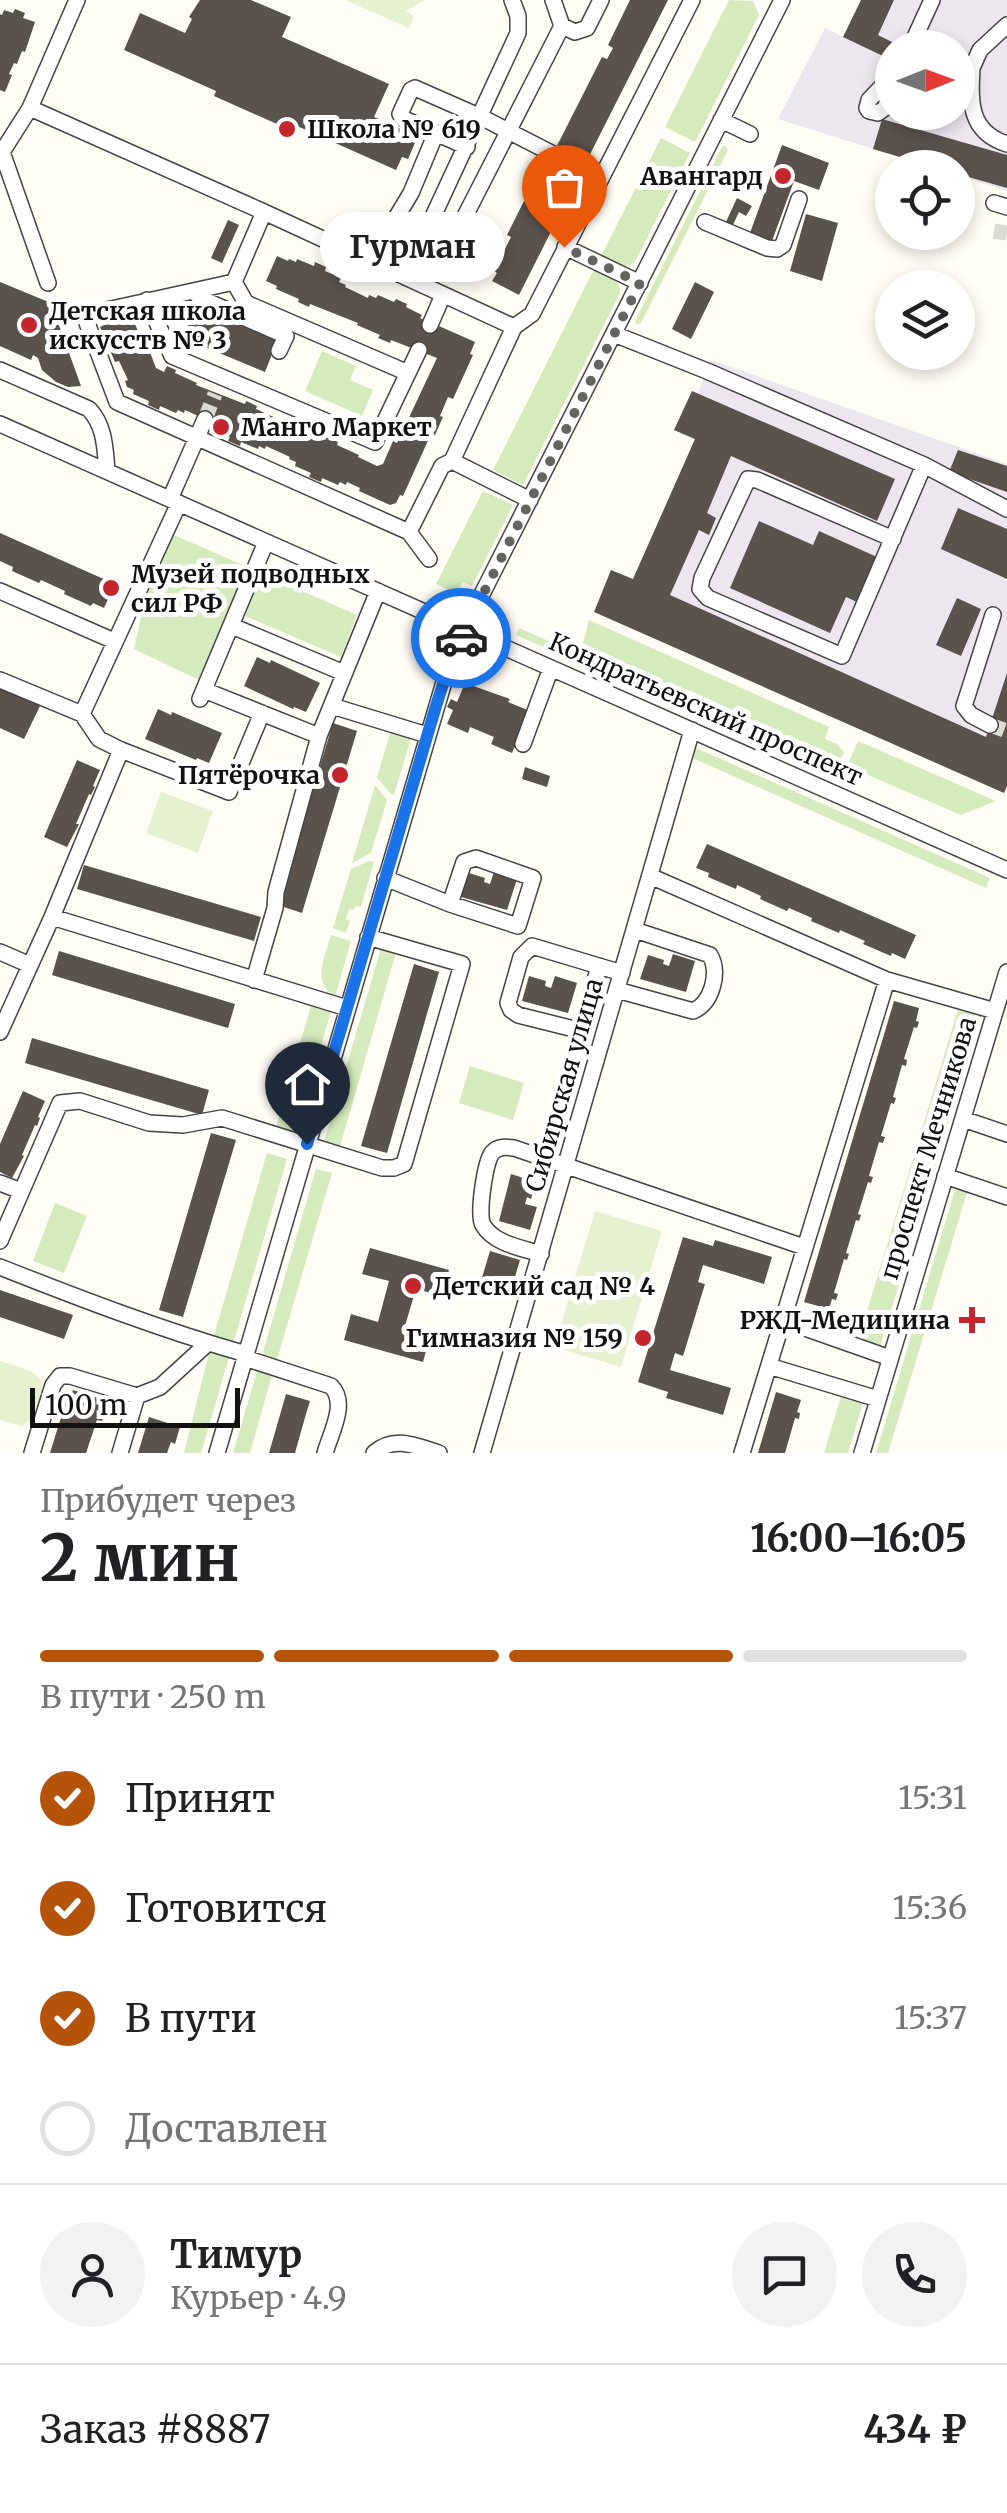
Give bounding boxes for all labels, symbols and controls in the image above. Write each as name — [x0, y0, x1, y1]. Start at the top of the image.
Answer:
north arrow — [875, 30, 975, 130]
map controls — [875, 30, 975, 370]
place label: Школа № 619 — [307, 113, 481, 145]
marker: Школа № 619 — [276, 118, 298, 140]
pin — [522, 145, 607, 248]
button: locate — [875, 150, 975, 250]
icon: bag — [537, 160, 592, 215]
place label: Авангард — [639, 160, 763, 192]
marker: Авангард — [772, 165, 794, 187]
callout: Гурман — [319, 212, 504, 282]
text: Гурман — [349, 227, 476, 267]
button: layers — [875, 270, 975, 370]
place label: Детская школа искусств № 3 — [49, 295, 246, 356]
marker: Детская школа искусств № 3 — [18, 314, 40, 336]
place label: Манго Маркет — [241, 411, 432, 443]
marker: Манго Маркет — [210, 416, 232, 438]
place label: Музей подводных сил РФ — [131, 558, 370, 619]
marker: Музей подводных сил РФ — [100, 577, 122, 599]
courier — [411, 588, 511, 688]
icon: car — [434, 611, 489, 666]
street label: Кондратьевский проспект — [544, 625, 868, 793]
place label: Пятёрочка — [178, 759, 320, 791]
marker: Пятёрочка — [329, 764, 351, 786]
street label: Сибирская улица — [518, 975, 610, 1195]
street label: проспект Мечникова — [873, 1013, 983, 1283]
pin — [265, 1042, 350, 1145]
icon: home — [280, 1057, 335, 1112]
place label: Детский сад № 4 — [433, 1270, 655, 1302]
marker: Детский сад № 4 — [402, 1275, 424, 1297]
place label: РЖД-Медицина — [740, 1304, 950, 1336]
marker: РЖД-Медицина — [959, 1307, 985, 1333]
place label: Гимназия № 159 — [406, 1322, 623, 1354]
marker: Гимназия № 159 — [632, 1327, 654, 1349]
scale bar — [30, 1383, 240, 1428]
text: 100 m — [45, 1387, 127, 1423]
text: Прибудет через — [40, 1481, 296, 1521]
text: 16:00–16:05 — [750, 1515, 967, 1562]
text: 2 мин — [40, 1517, 240, 1599]
text: В пути · 250 m — [40, 1677, 266, 1717]
icon: check — [40, 1771, 95, 1826]
text: Принят — [125, 1775, 275, 1822]
text: 15:31 — [898, 1778, 967, 1818]
icon: check — [40, 1881, 95, 1936]
text: Готовится — [125, 1885, 327, 1932]
text: 15:36 — [892, 1888, 967, 1928]
icon: check — [40, 1991, 95, 2046]
text: В пути — [125, 1995, 257, 2042]
text: 15:37 — [894, 1998, 967, 2038]
text: Доставлен — [125, 2105, 328, 2152]
button: person — [40, 2222, 145, 2327]
button: chat — [732, 2222, 837, 2327]
button: phone — [862, 2222, 967, 2327]
text: Тимур — [170, 2231, 302, 2278]
text: Курьер · 4.9 — [170, 2278, 347, 2318]
text: Заказ #8887 — [40, 2406, 270, 2453]
text: 434 ₽ — [863, 2406, 967, 2453]

